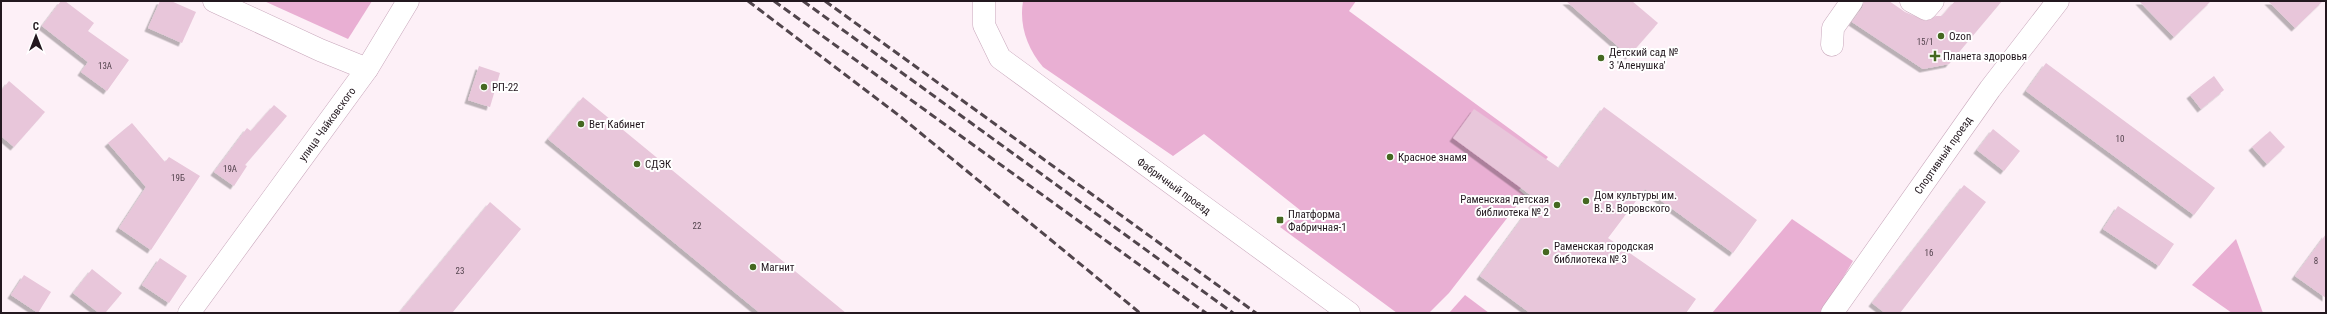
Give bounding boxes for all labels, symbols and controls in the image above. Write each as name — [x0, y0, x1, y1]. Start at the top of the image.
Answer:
north arrow — [16, 16, 56, 56]
text: С — [33, 20, 39, 33]
place label: Ozon — [1949, 30, 1971, 43]
marker: Ozon — [1936, 31, 1946, 41]
house number: 15/1 — [1917, 37, 1933, 47]
place label: Детский сад № 3 'Аленушка' — [1609, 46, 1678, 72]
place label: Планета здоровья — [1943, 50, 2027, 63]
marker: Планета здоровья — [1930, 51, 1940, 61]
marker: Детский сад № 3 'Аленушка' — [1596, 53, 1606, 63]
house number: 13А — [98, 61, 112, 71]
place label: РП-22 — [492, 81, 519, 94]
marker: РП-22 — [479, 82, 489, 92]
street label: улица Чайковского — [296, 84, 359, 164]
street label: Спортивный проезд — [1912, 114, 1975, 197]
place label: Вет Кабинет — [589, 118, 645, 131]
marker: Вет Кабинет — [576, 119, 586, 129]
house number: 10 — [2116, 134, 2124, 144]
place label: Красное знамя — [1398, 151, 1467, 164]
marker: Красное знамя — [1385, 152, 1395, 162]
street label: Фабричный проезд — [1134, 155, 1213, 218]
place label: СДЭК — [645, 158, 672, 171]
marker: СДЭК — [632, 159, 642, 169]
house number: 19А — [223, 164, 237, 174]
house number: 19Б — [171, 173, 185, 183]
place label: Дом культуры им. В. В. Воровского — [1594, 189, 1677, 215]
place label: Раменская детская библиотека № 2 — [1460, 193, 1549, 219]
marker: Дом культуры им. В. В. Воровского — [1581, 196, 1591, 206]
marker: Раменская детская библиотека № 2 — [1552, 200, 1562, 210]
place label: Платформа Фабричная-1 — [1288, 208, 1347, 234]
marker: Платформа Фабричная-1 — [1275, 215, 1285, 225]
house number: 22 — [693, 221, 702, 231]
place label: Раменская городская библиотека № 3 — [1554, 240, 1654, 266]
marker: Раменская городская библиотека № 3 — [1541, 247, 1551, 257]
house number: 16 — [1925, 248, 1933, 258]
house number: 8 — [2314, 256, 2318, 266]
place label: Магнит — [761, 261, 795, 274]
marker: Магнит — [748, 262, 758, 272]
house number: 23 — [456, 266, 464, 276]

